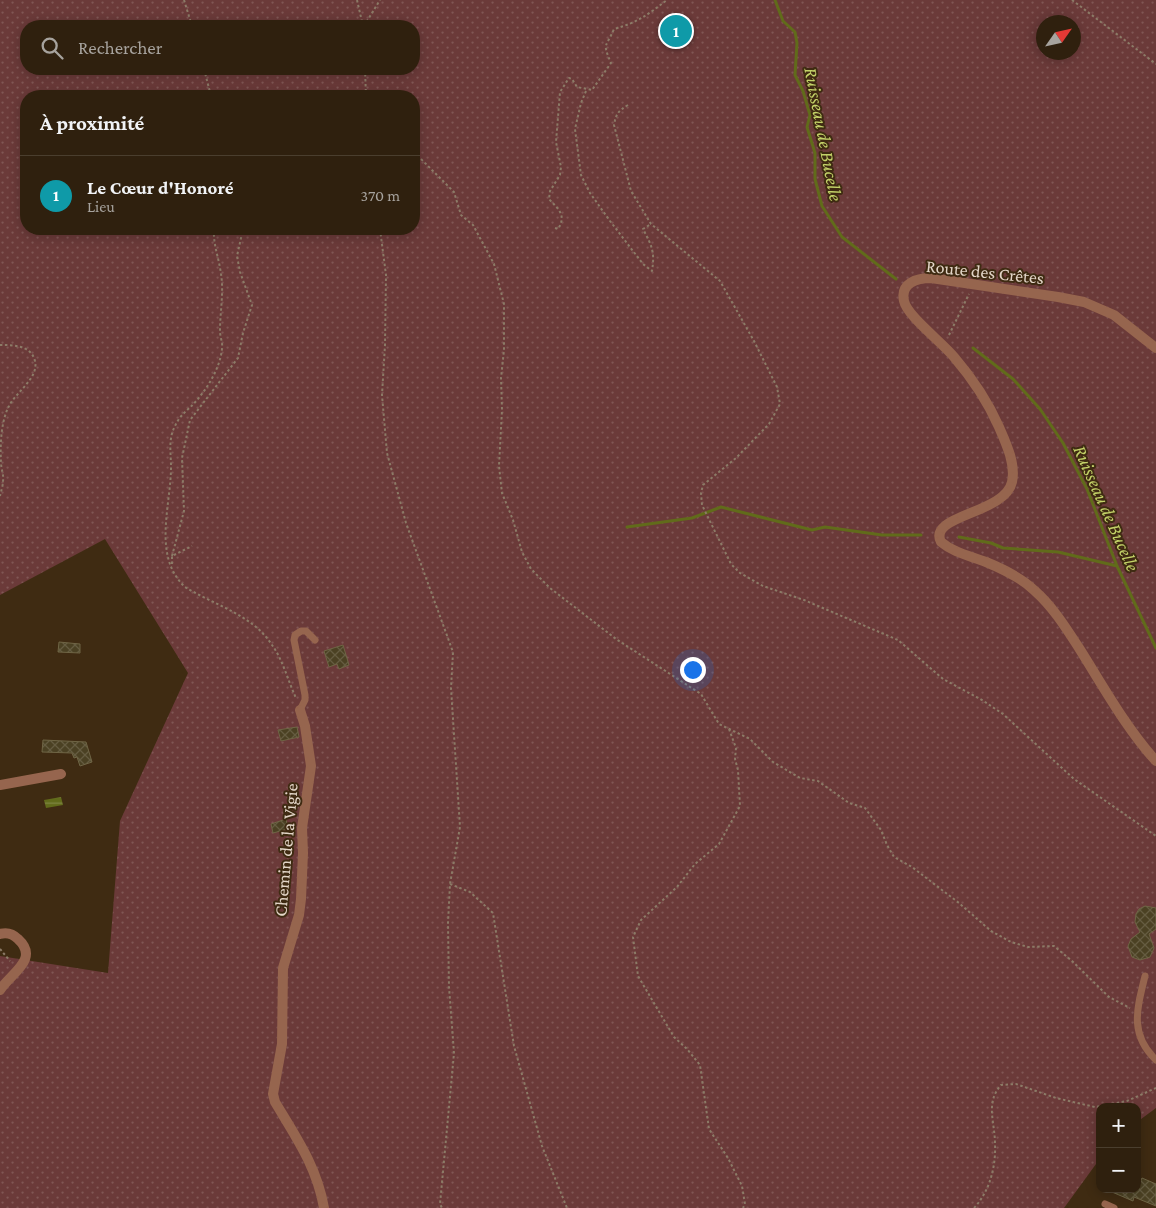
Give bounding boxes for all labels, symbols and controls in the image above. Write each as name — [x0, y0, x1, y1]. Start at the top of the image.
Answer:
pin: 1 — [660, 12, 692, 50]
north arrow — [1036, 15, 1081, 60]
search box — [20, 20, 420, 75]
icon: search — [38, 34, 66, 62]
text: Rechercher — [78, 37, 162, 58]
water label: Ruisseau de Bucelle — [800, 65, 847, 203]
text: À proximité — [40, 111, 144, 135]
text: Le Cœur d'Honoré — [87, 177, 233, 198]
text: 1 — [53, 187, 59, 204]
text: 370 m — [361, 187, 400, 204]
text: Lieu — [87, 198, 115, 215]
street label: Route des Crêtes — [925, 256, 1045, 288]
water label: Ruisseau de Bucelle — [1069, 442, 1144, 575]
your location — [680, 657, 706, 683]
street label: Chemin de la Vigie — [270, 782, 302, 917]
map controls — [1096, 1103, 1141, 1193]
button: + — [1096, 1103, 1141, 1148]
button: − — [1096, 1148, 1141, 1193]

